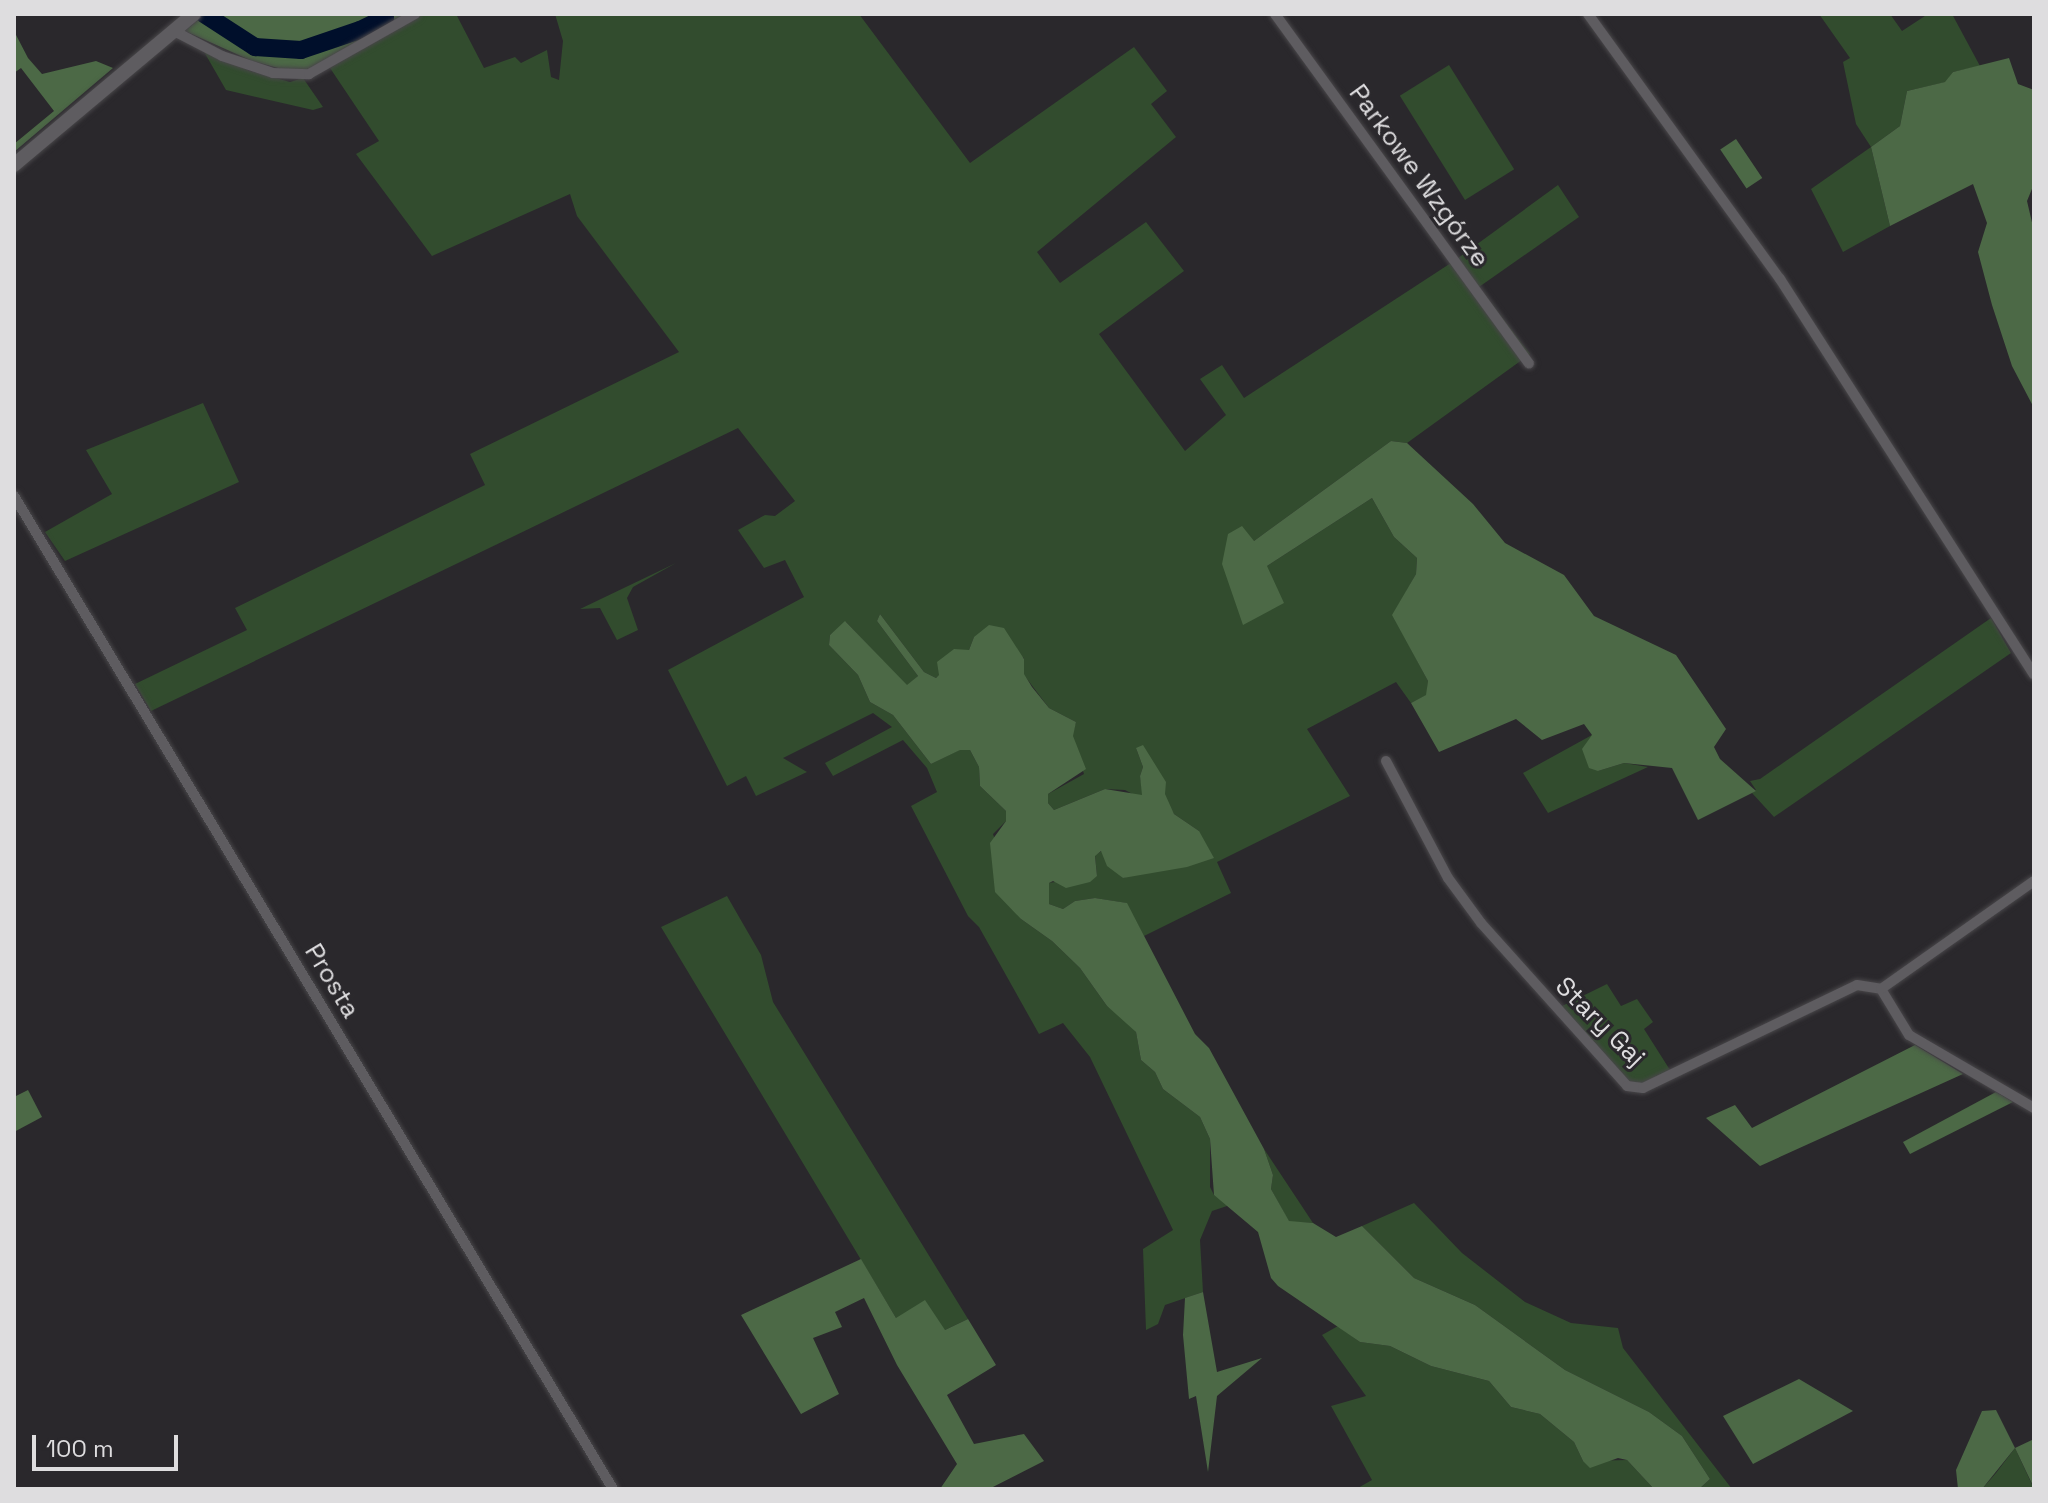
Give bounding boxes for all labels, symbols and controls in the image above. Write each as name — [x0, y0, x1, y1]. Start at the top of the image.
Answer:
street label: Parkowe Wzgórze — [1342, 78, 1496, 274]
street label: Prosta — [298, 938, 366, 1024]
street label: Stary Gaj — [1549, 971, 1651, 1073]
scale bar — [36, 1419, 182, 1469]
text: 100 m — [46, 1433, 114, 1464]

